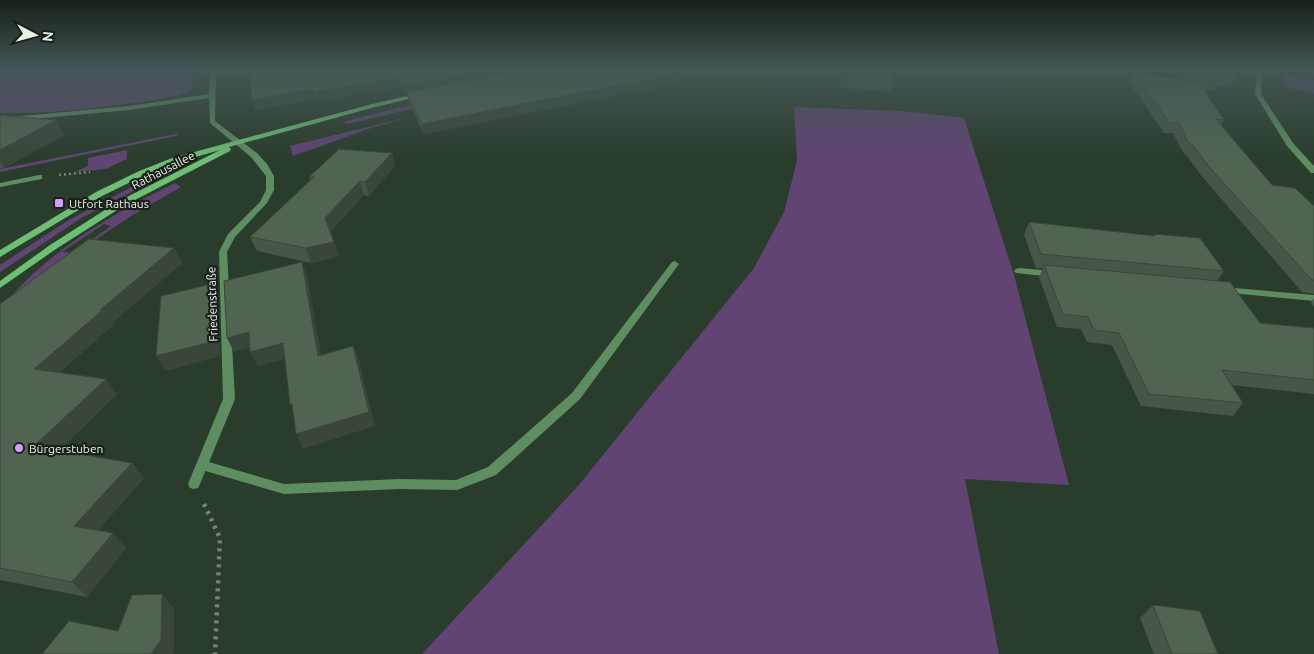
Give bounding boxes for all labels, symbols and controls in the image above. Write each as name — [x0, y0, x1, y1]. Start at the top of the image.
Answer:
north arrow — [10, 10, 60, 60]
text: N — [39, 30, 56, 42]
street label: Rathausallee — [129, 149, 197, 191]
marker: Utfort Rathaus — [53, 197, 65, 209]
place label: Utfort Rathaus — [69, 197, 149, 210]
street label: Friedenstraße — [204, 266, 220, 342]
marker: Bürgerstuben — [13, 442, 25, 454]
place label: Bürgerstuben — [29, 442, 103, 455]

